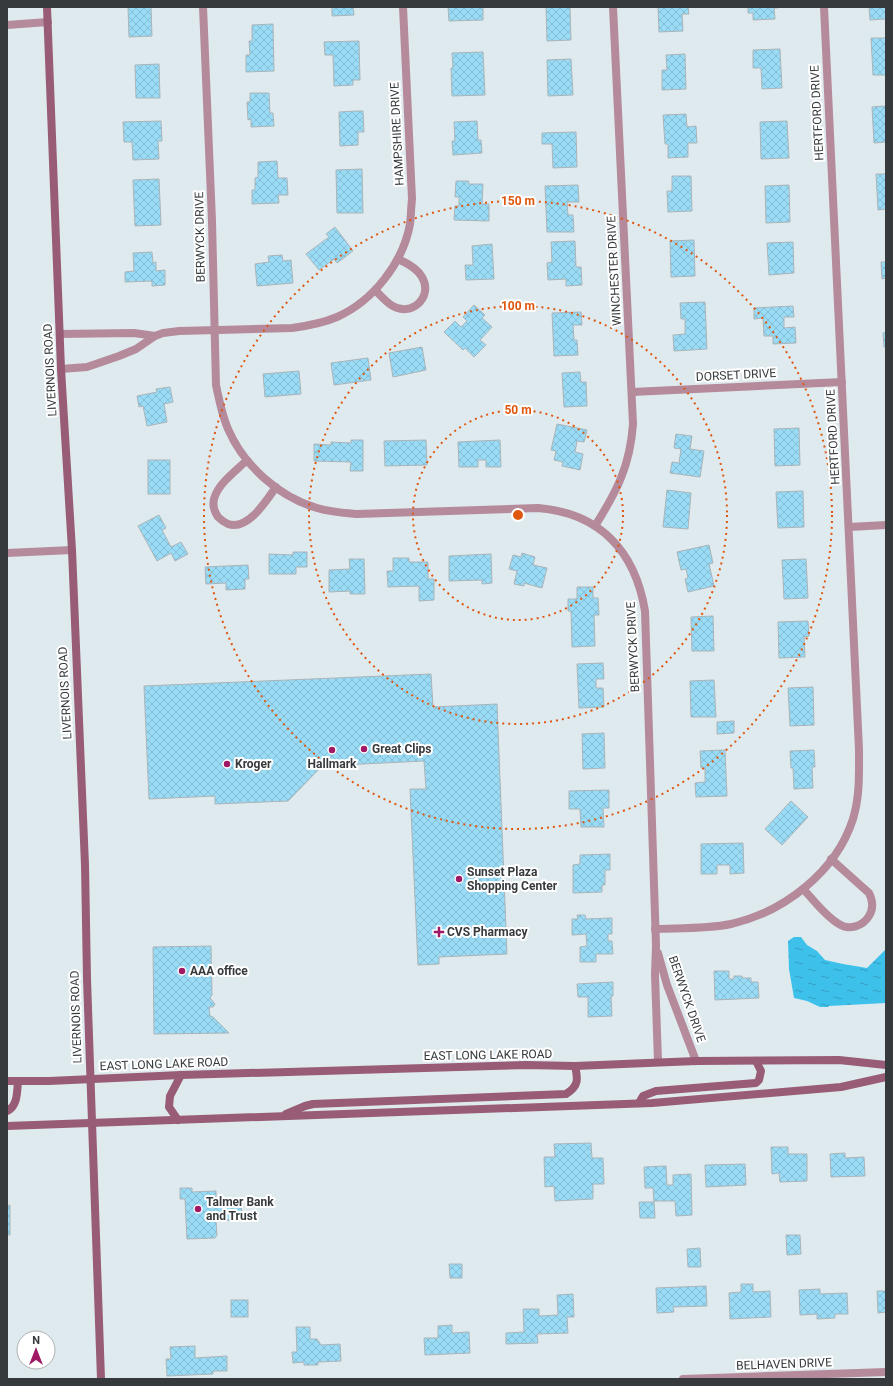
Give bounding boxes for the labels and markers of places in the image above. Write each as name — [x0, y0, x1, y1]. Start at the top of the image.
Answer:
centre of rings — [511, 508, 525, 522]
place label: Great Clips — [372, 742, 432, 756]
marker: Great Clips — [359, 744, 369, 754]
marker: Hallmark — [327, 745, 337, 755]
place label: Kroger — [235, 757, 272, 771]
place label: Hallmark — [308, 757, 357, 771]
marker: Kroger — [222, 759, 232, 769]
place label: Sunset Plaza Shopping Center — [467, 865, 558, 893]
marker: Sunset Plaza Shopping Center — [454, 874, 464, 884]
place label: CVS Pharmacy — [447, 925, 528, 939]
marker: CVS Pharmacy — [434, 927, 444, 937]
place label: AAA office — [190, 964, 248, 978]
marker: AAA office — [177, 966, 187, 976]
place label: Talmer Bank and Trust — [206, 1195, 274, 1223]
marker: Talmer Bank and Trust — [193, 1204, 203, 1214]

